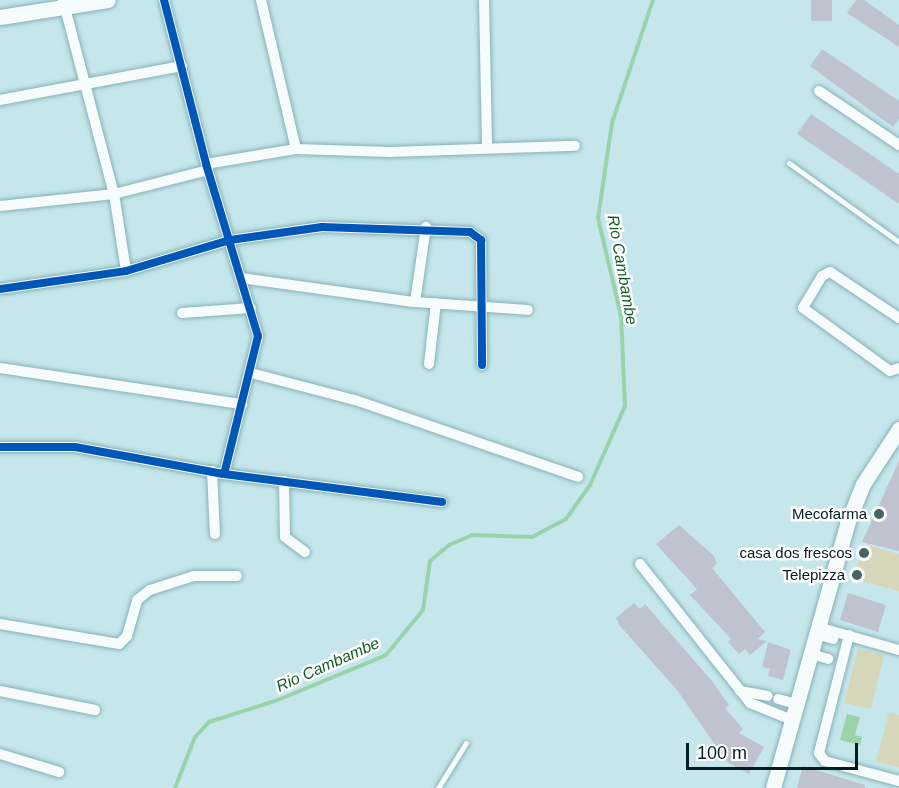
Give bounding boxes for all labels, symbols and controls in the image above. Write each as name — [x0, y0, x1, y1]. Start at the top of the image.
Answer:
water label: Rio Cambambe — [603, 214, 641, 326]
place label: Mecofarma — [792, 505, 867, 523]
marker: Mecofarma — [872, 507, 886, 521]
place label: casa dos frescos — [739, 544, 852, 562]
marker: casa dos frescos — [857, 546, 871, 560]
place label: Telepizza — [782, 566, 845, 584]
marker: Telepizza — [850, 568, 864, 582]
water label: Rio Cambambe — [273, 634, 383, 696]
scale bar — [689, 731, 862, 769]
text: 100 m — [697, 743, 747, 763]

